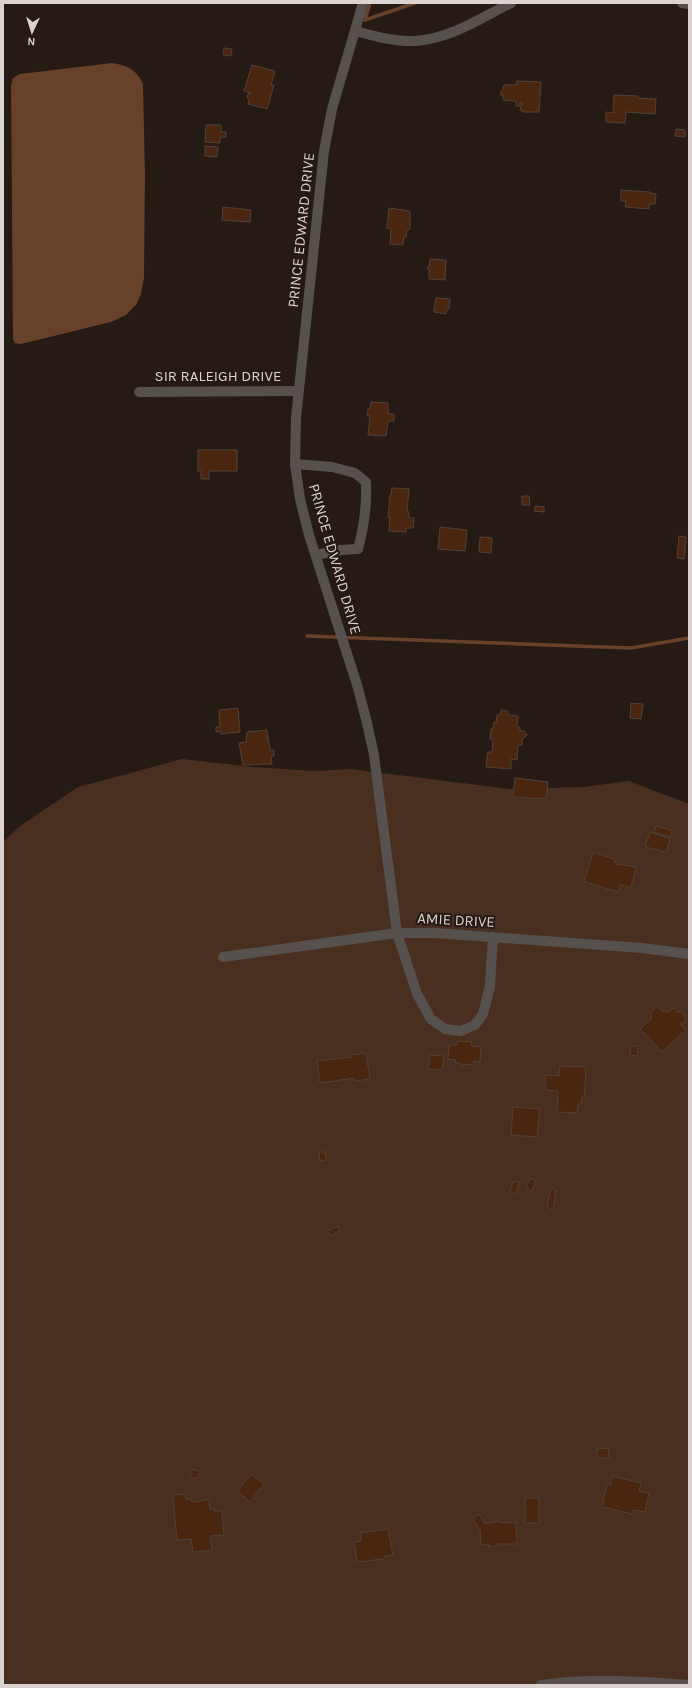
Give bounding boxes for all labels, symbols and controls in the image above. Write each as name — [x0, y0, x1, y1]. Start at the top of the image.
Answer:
north arrow — [12, 12, 52, 52]
text: N — [27, 35, 36, 48]
street label: PRINCE EDWARD DRIVE — [284, 152, 318, 308]
street label: SIR RALEIGH DRIVE — [155, 367, 281, 385]
street label: PRINCE EDWARD DRIVE — [305, 482, 365, 636]
street label: AMIE DRIVE — [417, 909, 495, 931]

